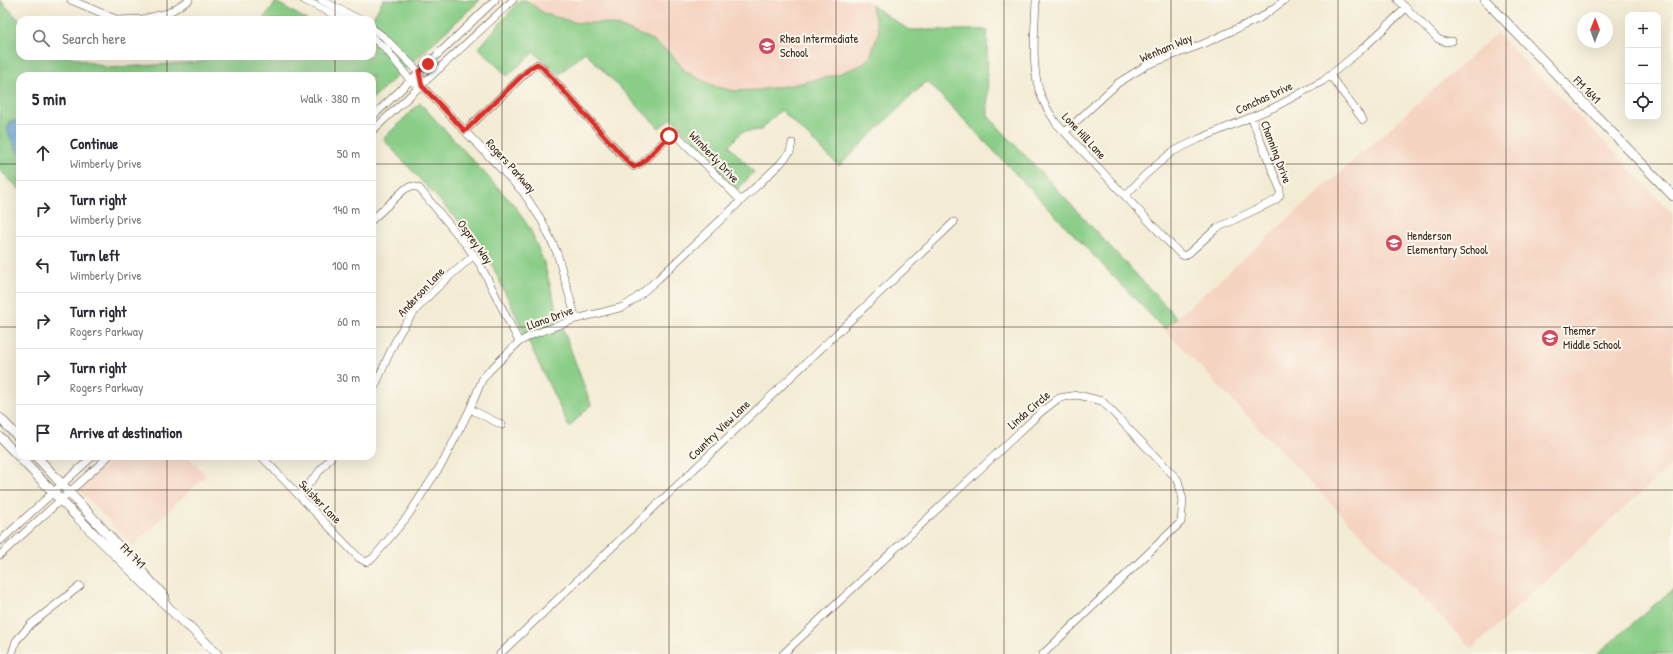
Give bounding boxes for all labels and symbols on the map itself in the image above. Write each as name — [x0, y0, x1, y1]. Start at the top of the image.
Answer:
north arrow — [1577, 12, 1613, 48]
street label: Wenham Way — [1137, 29, 1195, 66]
place label: Rhea Intermediate School — [780, 30, 859, 61]
school or university icon: Rhea Intermediate School — [757, 36, 777, 56]
route end — [419, 55, 437, 73]
street label: FM 1641 — [1569, 71, 1605, 107]
street label: Conchas Drive — [1232, 77, 1295, 118]
street label: Lone Hill Lane — [1058, 109, 1110, 163]
street label: Channing Drive — [1257, 118, 1296, 186]
route start — [660, 127, 678, 145]
street label: Wimberly Drive — [685, 127, 744, 187]
street label: Rogers Parkway — [482, 135, 540, 197]
street label: Osprey Way — [454, 216, 497, 267]
place label: Henderson Elementary School — [1407, 227, 1489, 258]
school or university icon: Henderson Elementary School — [1384, 233, 1404, 253]
street label: Anderson Lane — [393, 263, 448, 320]
street label: Llano Drive — [524, 301, 575, 334]
place label: Themer Middle School — [1563, 322, 1622, 353]
school or university icon: Themer Middle School — [1540, 328, 1560, 348]
street label: Linda Circle — [1004, 386, 1054, 433]
street label: Country View Lane — [684, 396, 754, 464]
street label: Swisher Lane — [295, 476, 346, 527]
street label: FM 741 — [116, 539, 150, 572]

